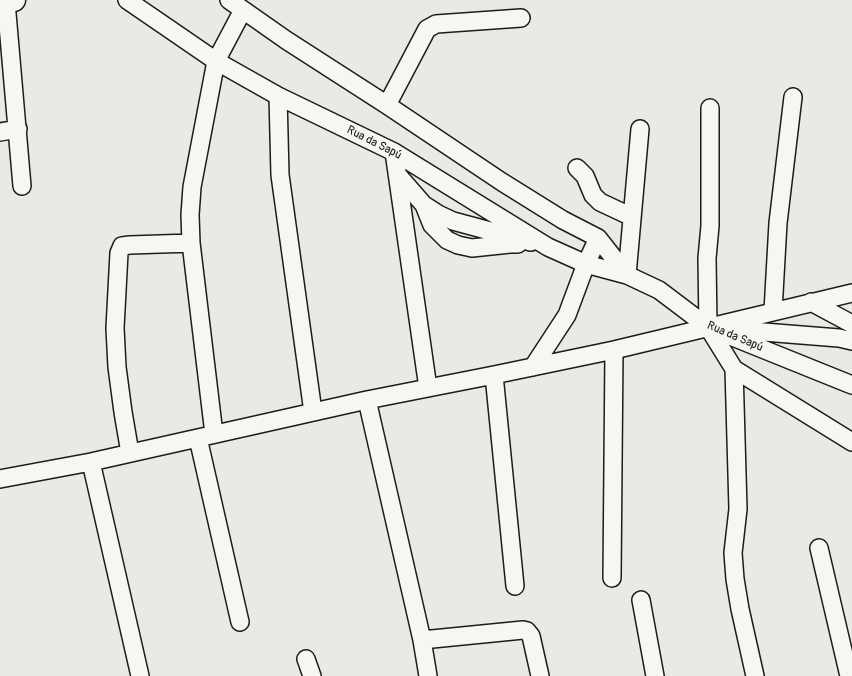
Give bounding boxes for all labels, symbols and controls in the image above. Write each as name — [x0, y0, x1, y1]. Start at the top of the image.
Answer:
street label: Rua da Sapú — [344, 123, 404, 163]
street label: Rua da Sapú — [705, 319, 765, 355]

